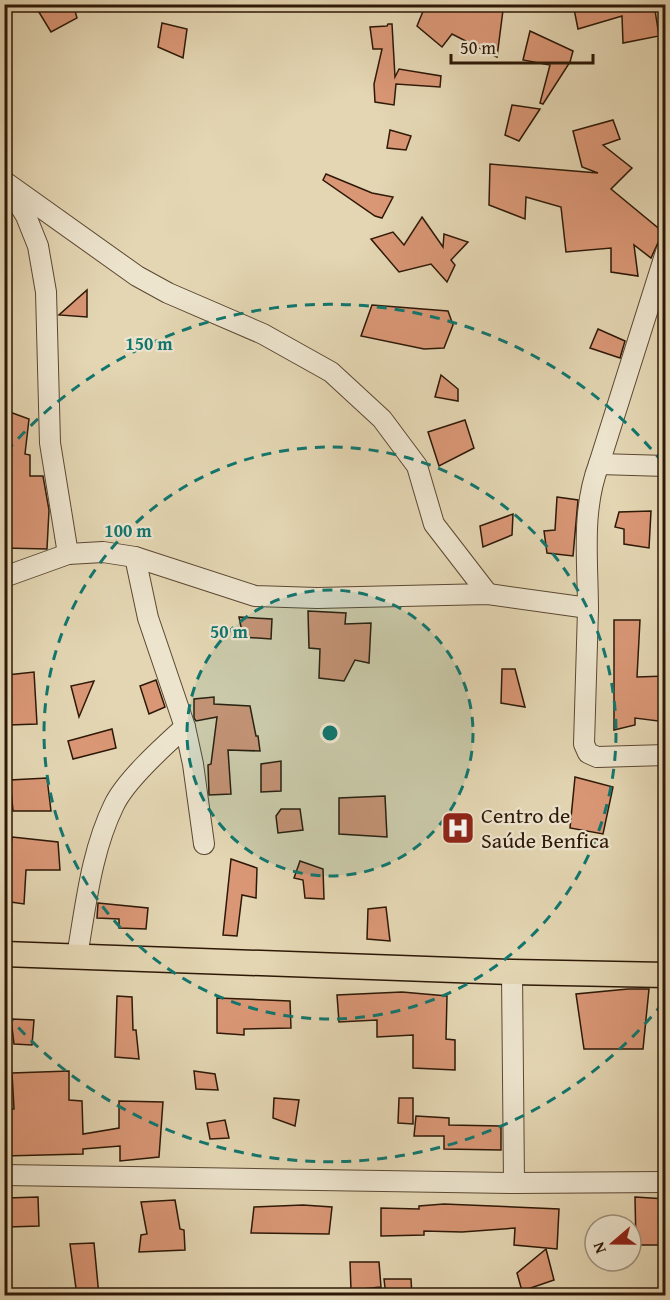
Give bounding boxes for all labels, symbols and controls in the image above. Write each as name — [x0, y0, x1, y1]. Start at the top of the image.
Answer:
scale bar — [451, 27, 594, 65]
text: 50 m — [460, 34, 496, 61]
text: 150 m — [125, 330, 173, 357]
text: 100 m — [104, 517, 152, 544]
text: 50 m — [210, 618, 249, 645]
centre of rings — [320, 723, 340, 743]
place label: Centro de Saúde Benfica — [481, 799, 610, 856]
hospital icon: Centro de Saúde Benfica — [440, 810, 476, 846]
north arrow — [583, 1213, 643, 1273]
text: N — [586, 1239, 612, 1257]

